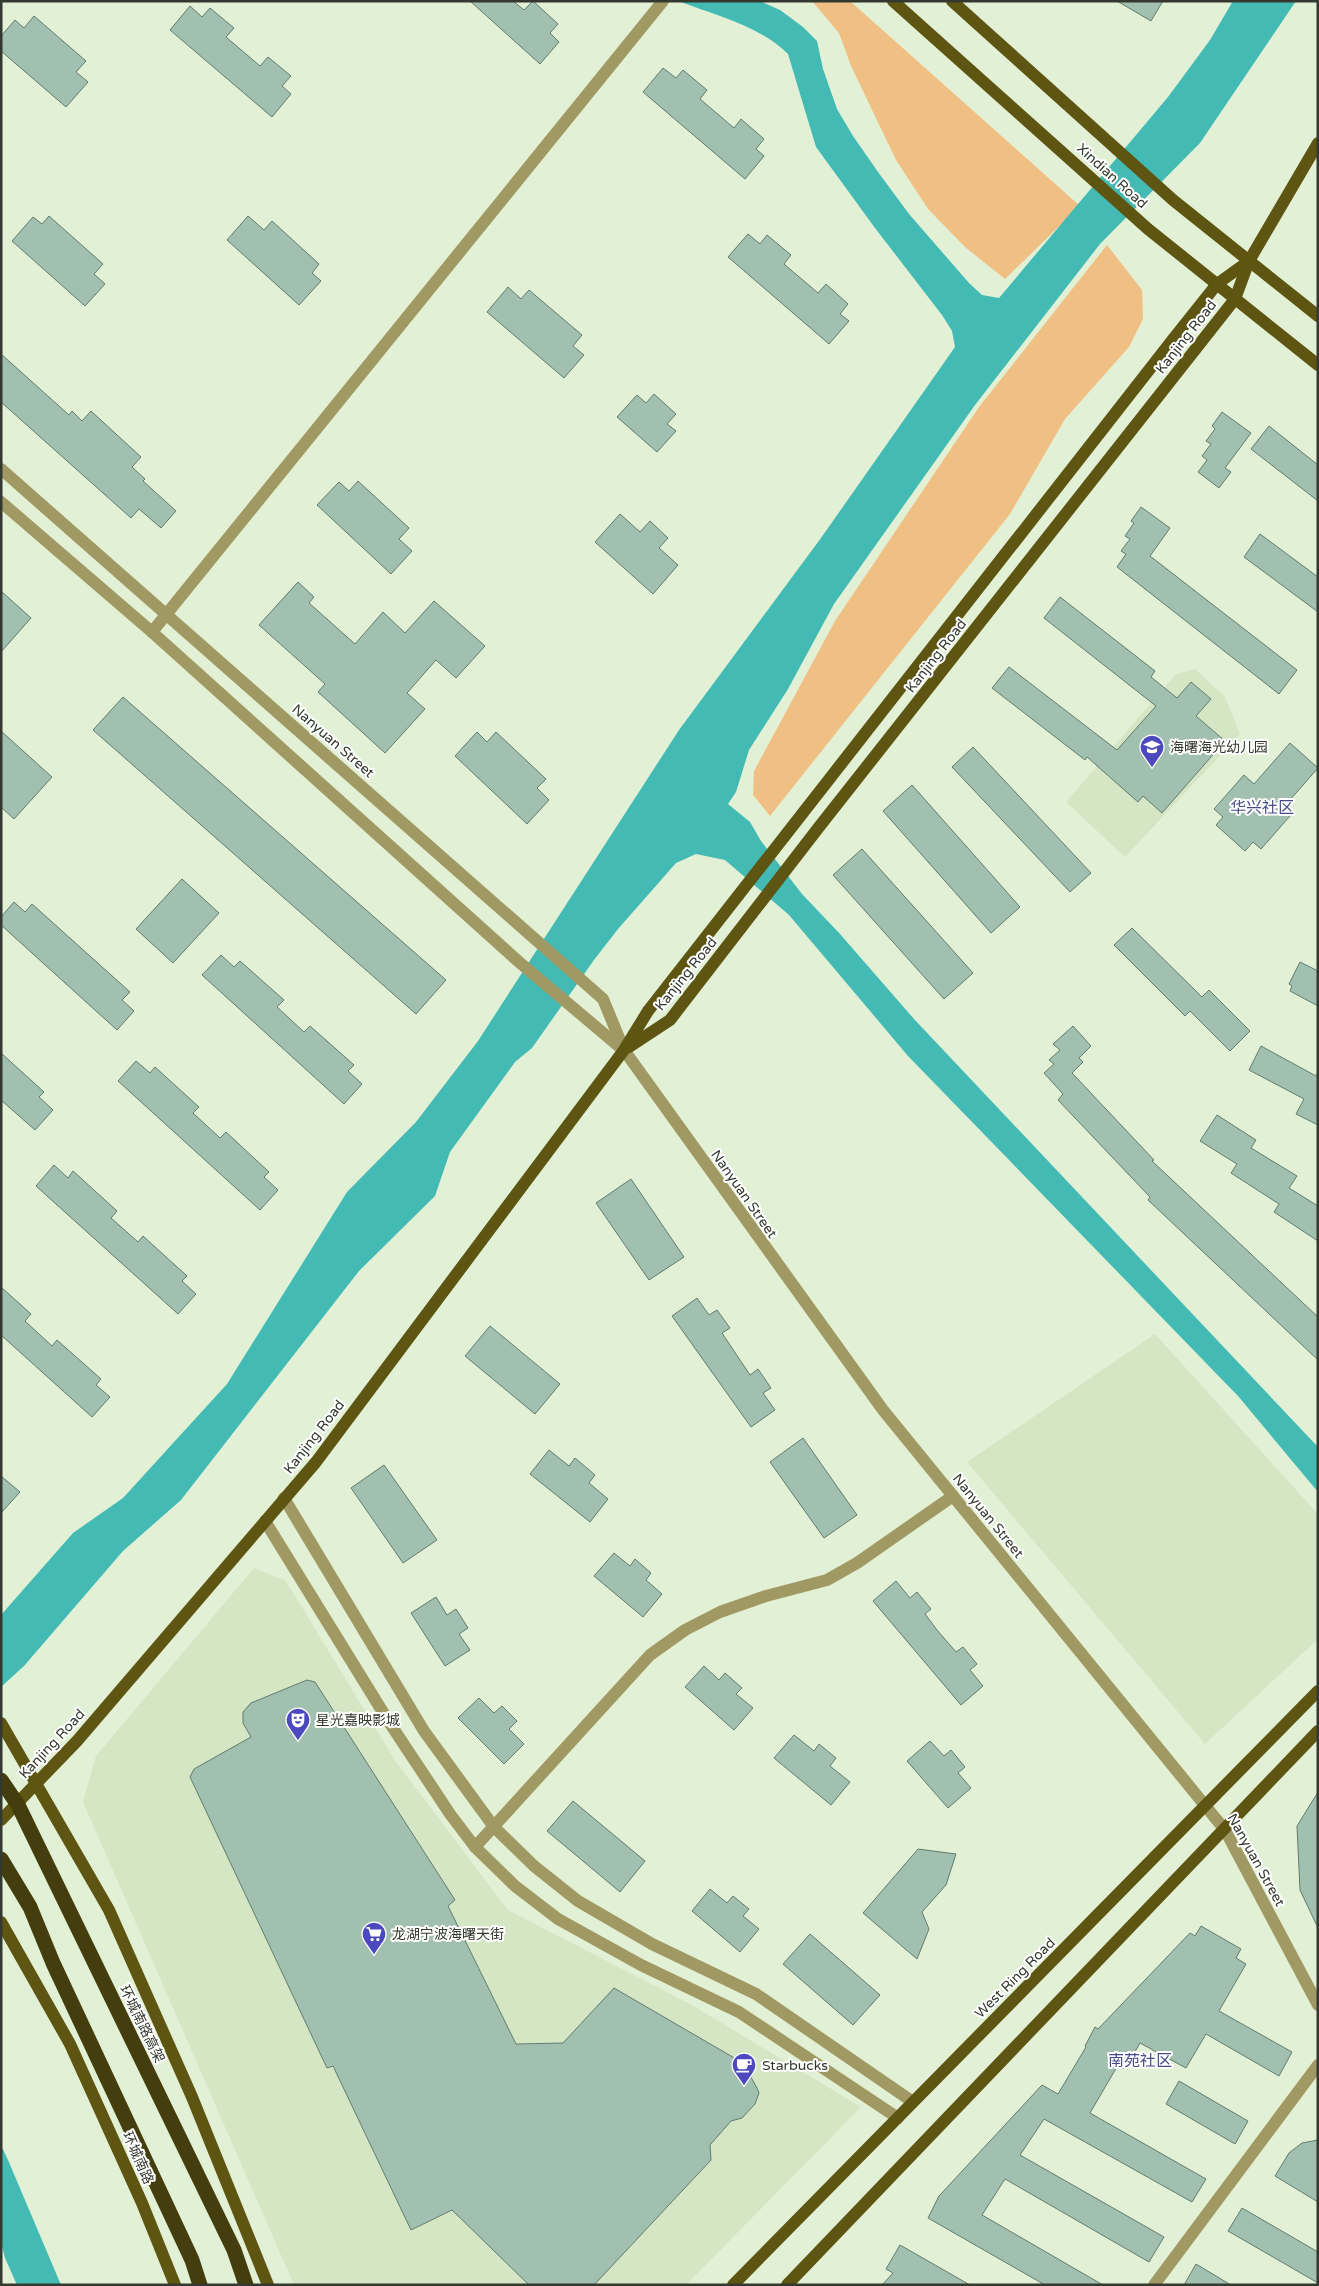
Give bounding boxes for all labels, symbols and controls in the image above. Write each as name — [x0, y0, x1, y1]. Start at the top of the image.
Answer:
street label: Xindian Road — [1073, 140, 1151, 212]
street label: Kanjing Road — [1152, 297, 1220, 377]
street label: Kanjing Road — [902, 616, 970, 696]
street label: Nanyuan Street — [288, 701, 378, 782]
school or university icon: 海曙海光幼儿园 — [1139, 734, 1165, 768]
place label: 海曙海光幼儿园 — [1170, 739, 1268, 756]
district label: 华兴社区 — [1230, 798, 1294, 818]
street label: Kanjing Road — [651, 934, 721, 1014]
street label: Nanyuan Street — [707, 1147, 781, 1242]
street label: Kanjing Road — [280, 1397, 348, 1477]
street label: Nanyuan Street — [949, 1470, 1028, 1562]
street label: Kanjing Road — [15, 1706, 89, 1782]
theatre icon: 星光嘉映影城 — [285, 1707, 311, 1741]
place label: 星光嘉映影城 — [316, 1712, 400, 1729]
street label: Nanyuan Street — [1223, 1811, 1289, 1910]
supermarket icon: 龙湖宁波海曙天街 — [361, 1921, 387, 1955]
place label: 龙湖宁波海曙天街 — [392, 1926, 504, 1943]
street label: West Ring Road — [971, 1934, 1059, 2022]
street label: 环城南路高架 — [116, 1983, 168, 2065]
district label: 南苑社区 — [1108, 2051, 1172, 2071]
cafe icon: Starbucks — [731, 2052, 757, 2086]
place label: Starbucks — [762, 2057, 828, 2074]
street label: 环城南路 — [119, 2129, 157, 2187]

